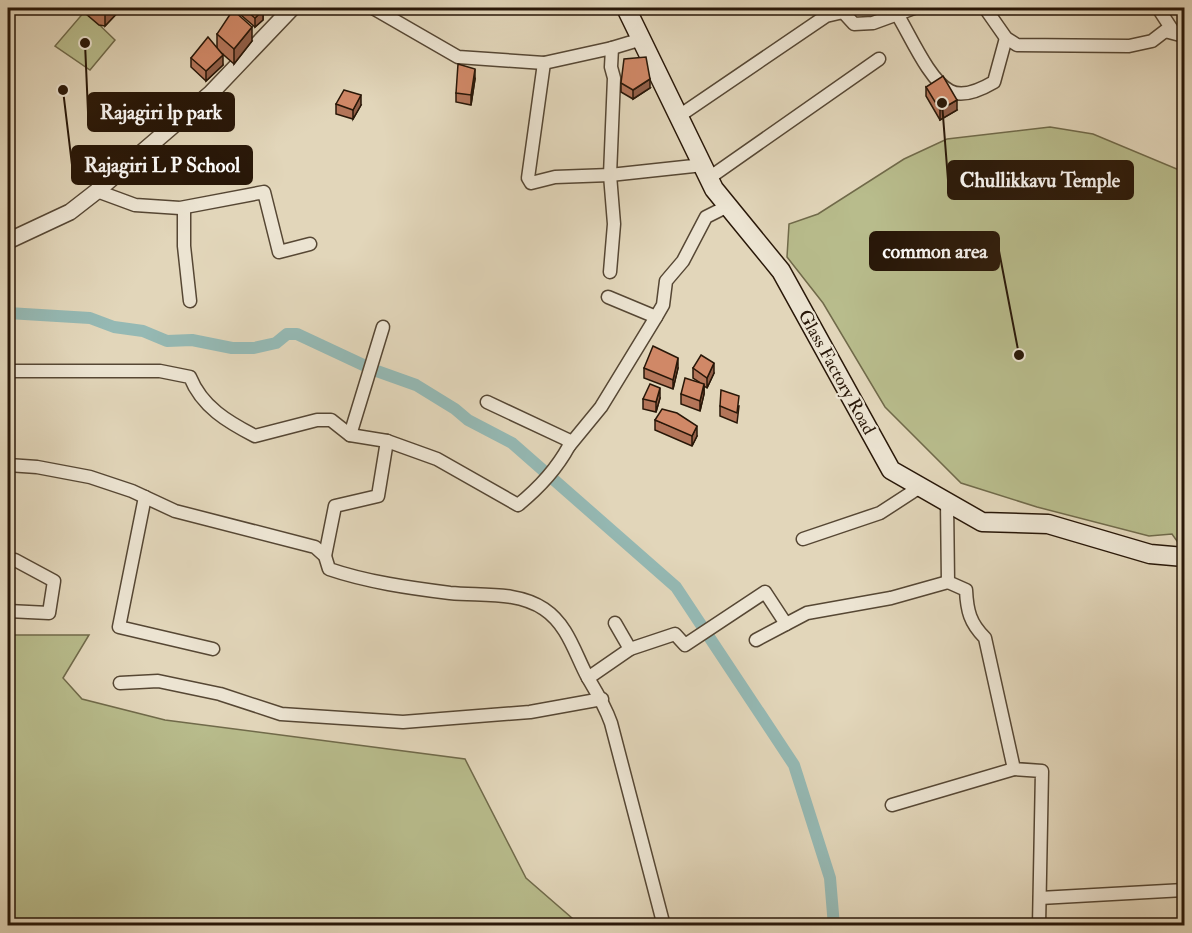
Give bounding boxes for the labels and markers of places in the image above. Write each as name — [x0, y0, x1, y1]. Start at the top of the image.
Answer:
callout: Rajagiri lp park — [88, 93, 234, 131]
callout: Rajagiri L P School — [72, 146, 252, 184]
callout: Chullikkavu Temple — [948, 161, 1133, 199]
callout: common area — [870, 232, 999, 270]

